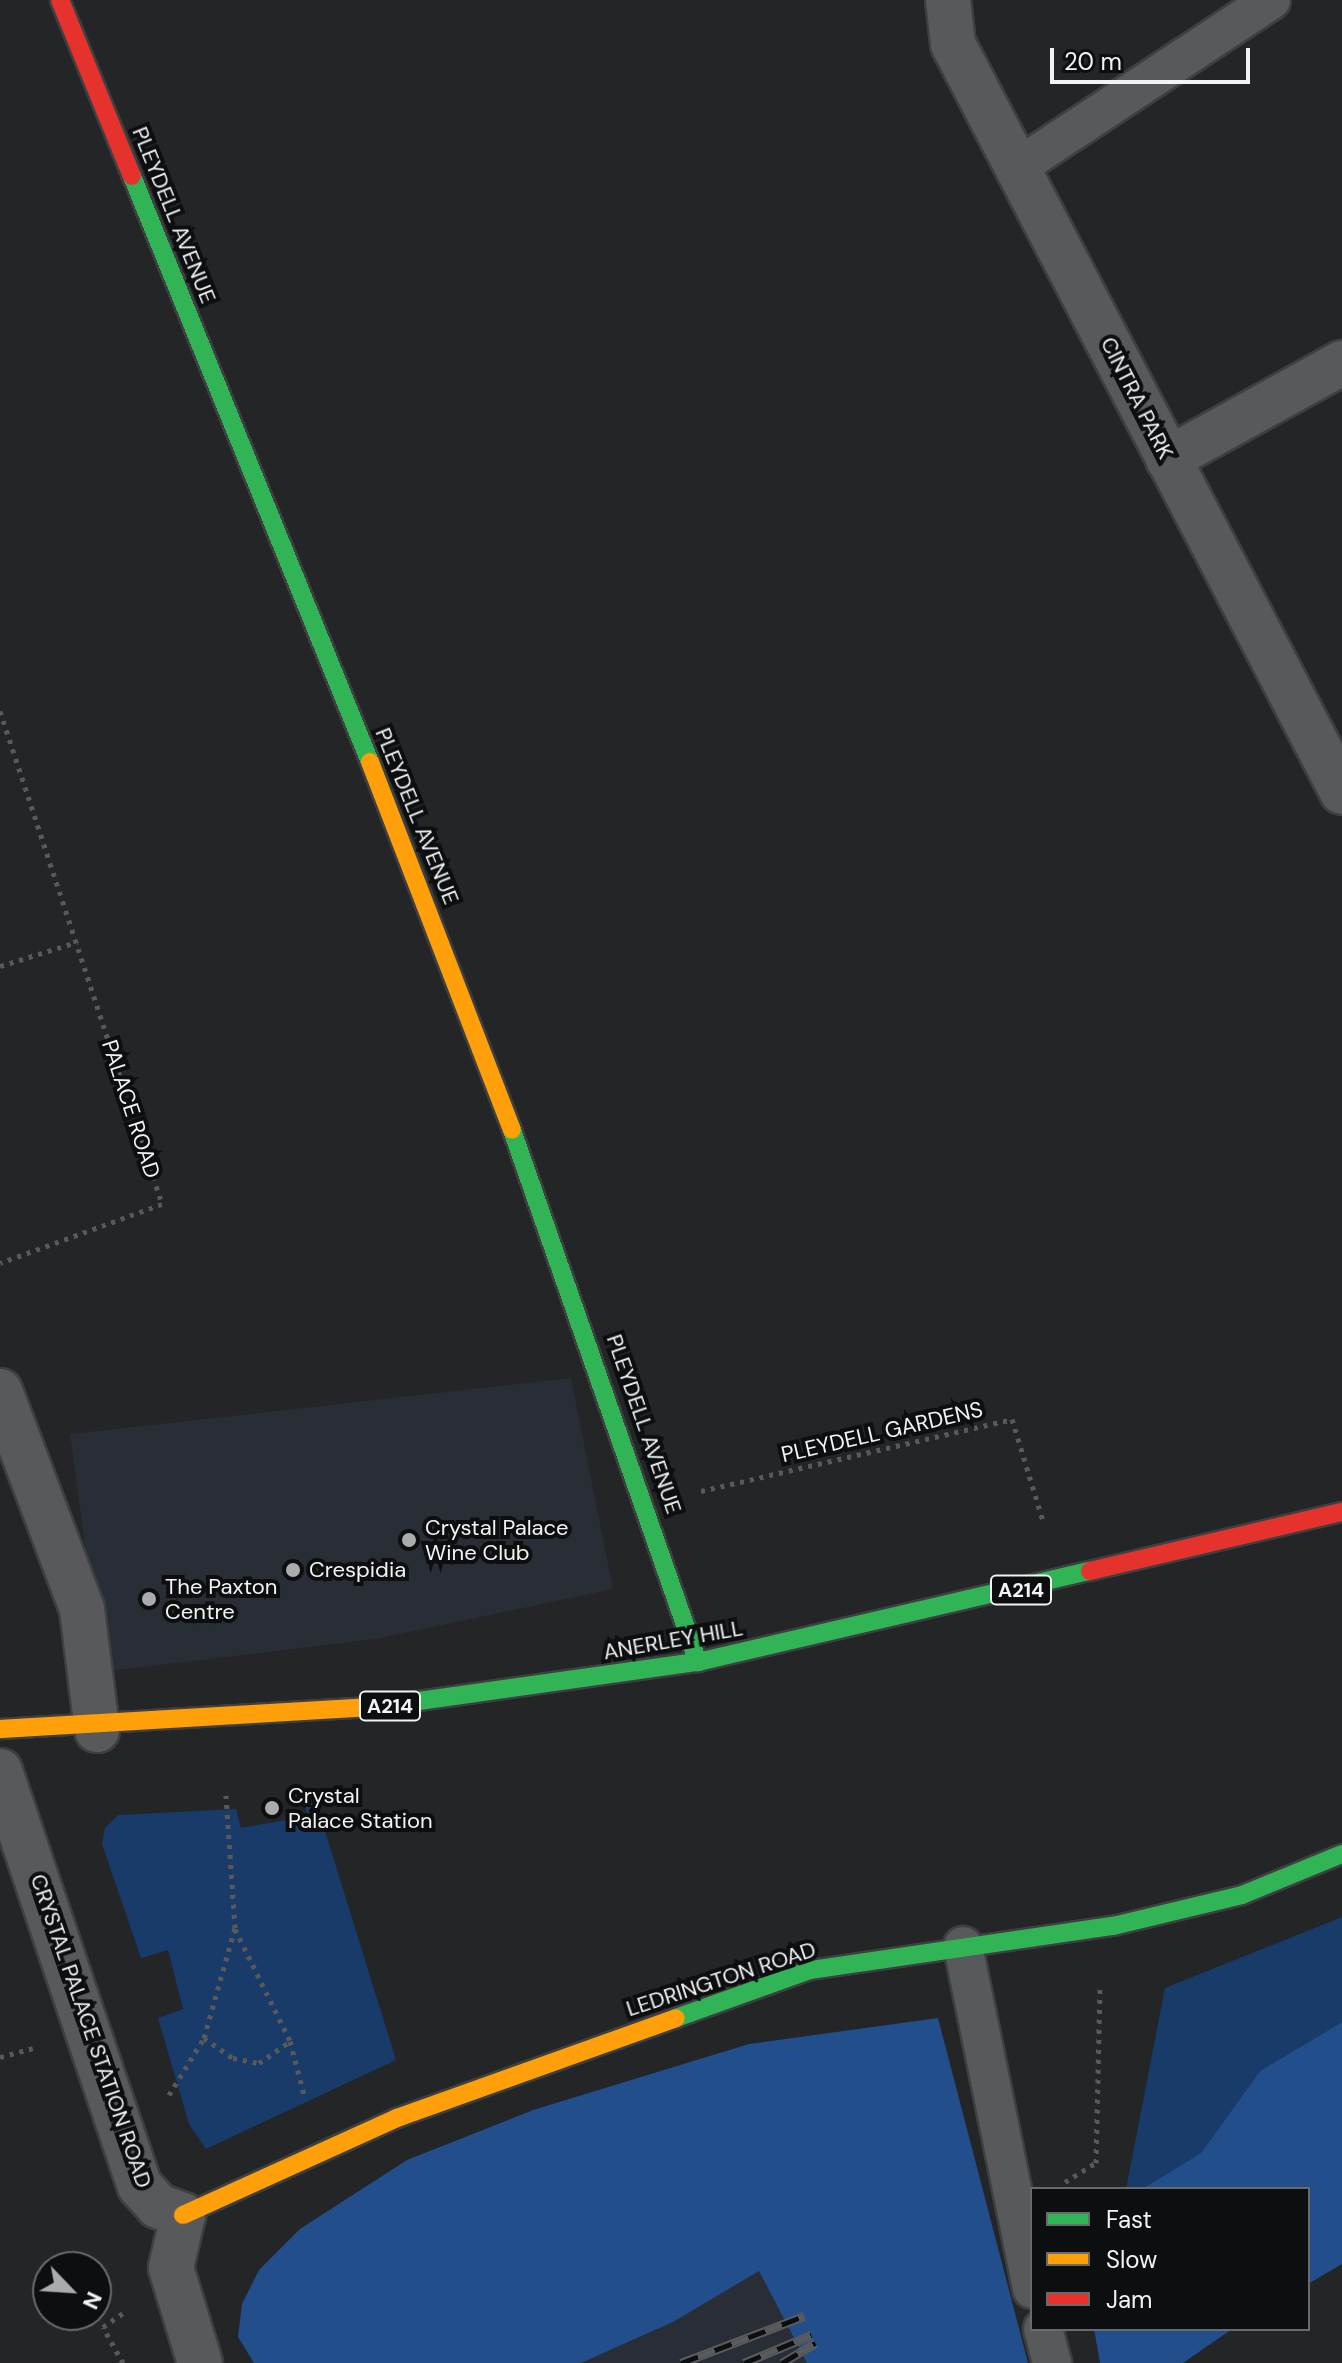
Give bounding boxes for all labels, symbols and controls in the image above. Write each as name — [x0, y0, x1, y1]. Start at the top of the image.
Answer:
scale bar — [1054, 32, 1254, 82]
text: 20 m — [1064, 46, 1122, 77]
street label: PLEYDELL AVENUE — [127, 123, 221, 307]
street label: CINTRA PARK — [1095, 333, 1179, 463]
street label: PLEYDELL AVENUE — [370, 724, 464, 908]
street label: PALACE ROAD — [96, 1037, 166, 1181]
street label: PLEYDELL AVENUE — [601, 1331, 687, 1517]
street label: PLEYDELL GARDENS — [779, 1396, 985, 1468]
place label: Crystal Palace Wine Club — [425, 1514, 569, 1566]
marker: Crystal Palace Wine Club — [400, 1531, 418, 1549]
place label: Crespidia — [309, 1557, 406, 1583]
marker: Crespidia — [284, 1561, 302, 1579]
place label: The Paxton Centre — [165, 1573, 277, 1624]
road number: A214 — [989, 1574, 1053, 1606]
marker: The Paxton Centre — [140, 1590, 158, 1608]
street label: ANERLEY HILL — [601, 1615, 745, 1665]
road number: A214 — [358, 1690, 422, 1722]
place label: Crystal Palace Station — [288, 1782, 433, 1834]
marker: Crystal Palace Station — [263, 1799, 281, 1817]
street label: CRYSTAL PALACE STATION ROAD — [25, 1871, 157, 2191]
street label: LEDRINGTON ROAD — [623, 1936, 819, 2022]
legend — [1030, 2187, 1310, 2331]
text: Fast — [1106, 2204, 1152, 2235]
text: Slow — [1106, 2244, 1157, 2275]
north arrow — [32, 2251, 112, 2331]
text: Jam — [1106, 2284, 1152, 2315]
text: N — [76, 2287, 109, 2314]

